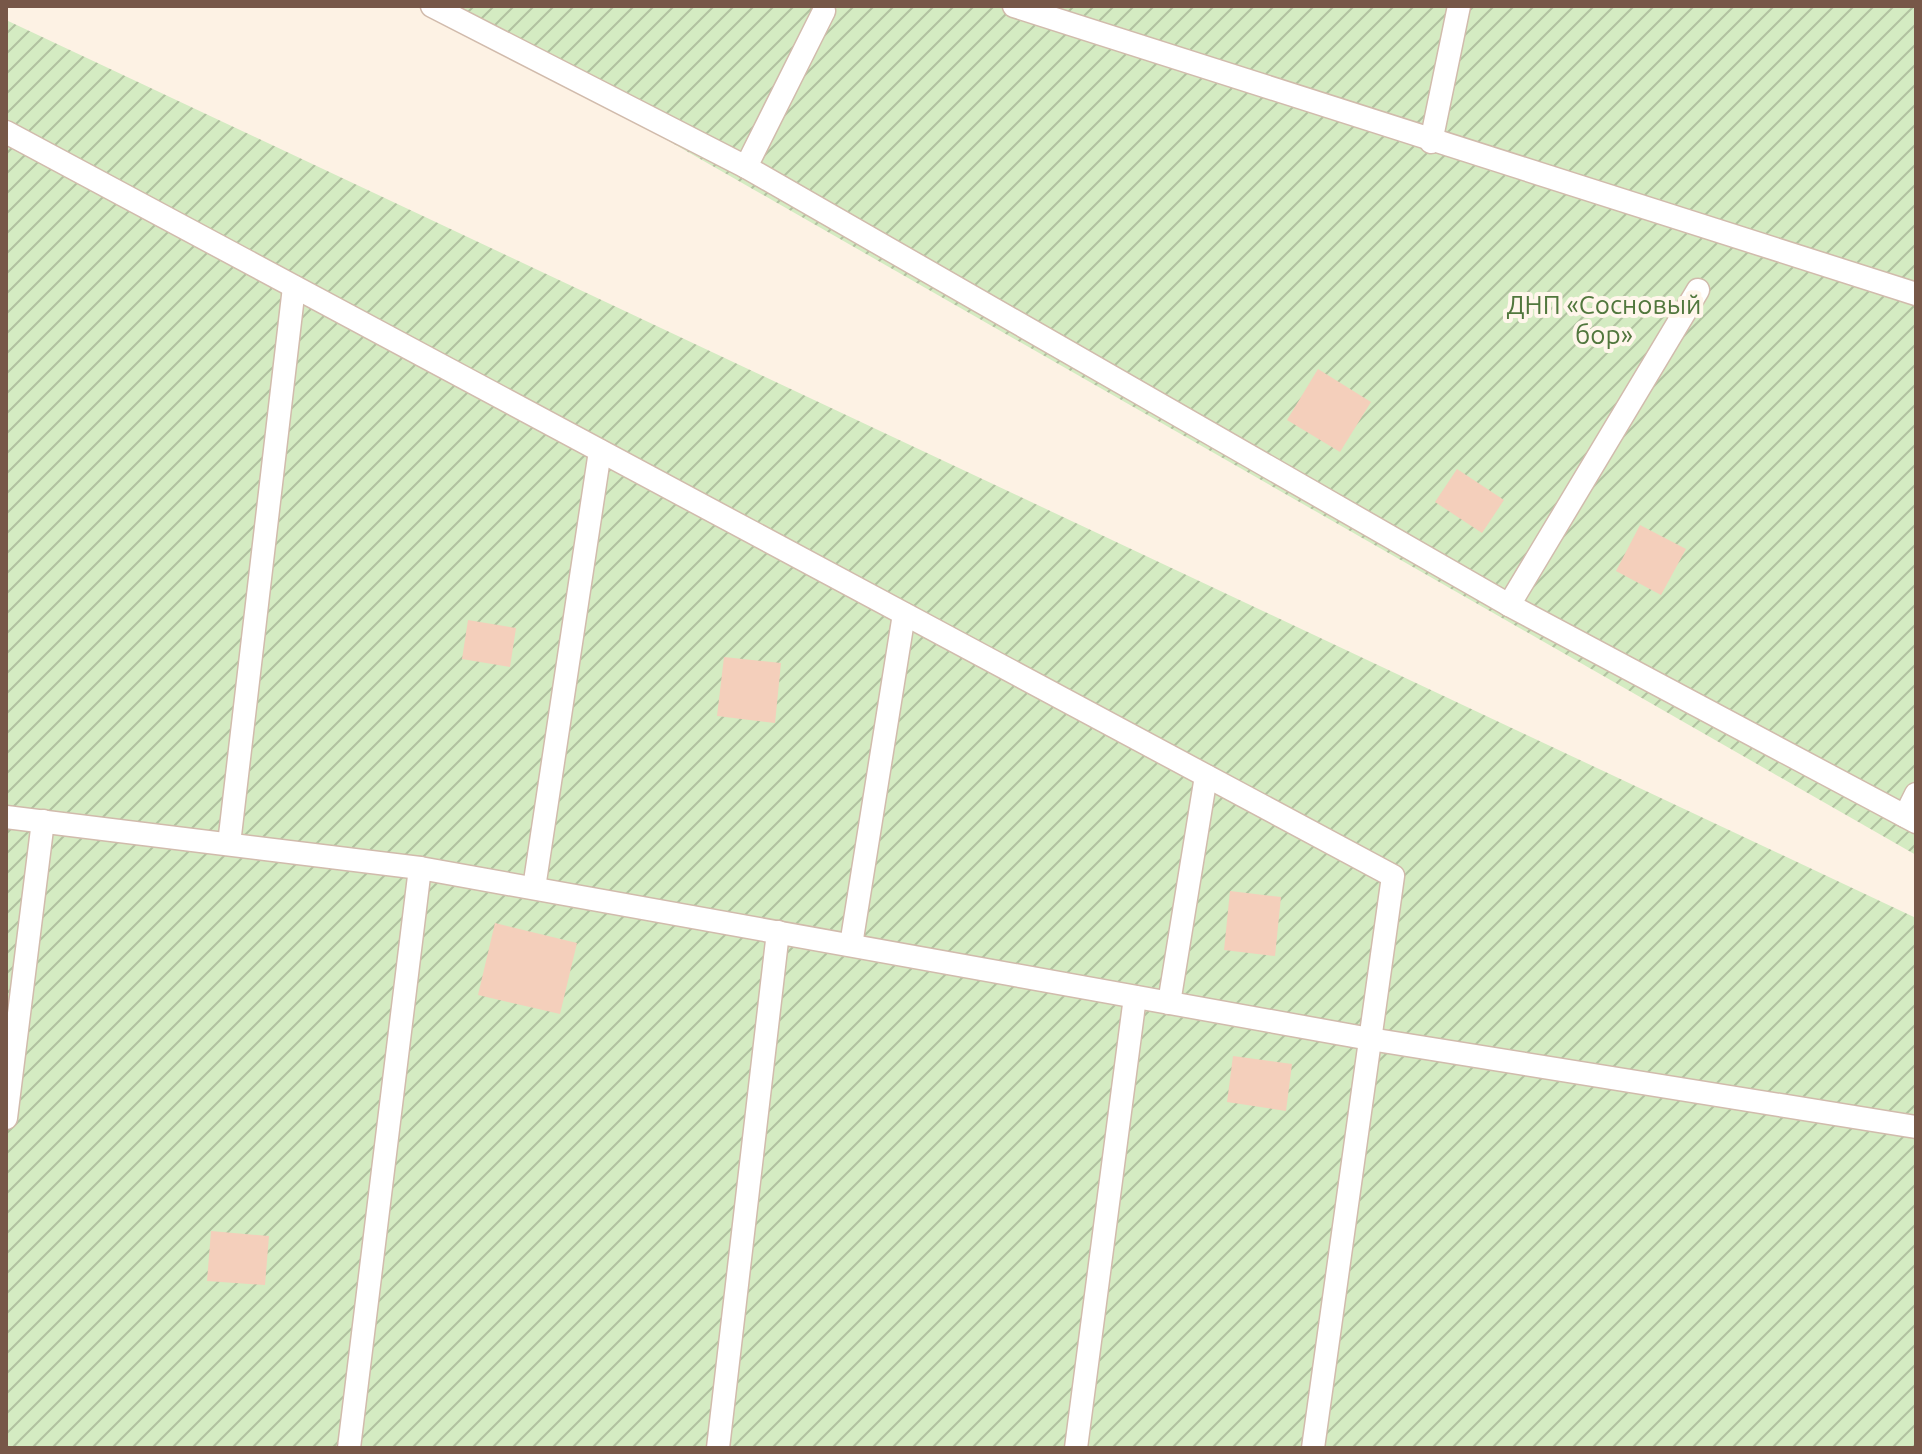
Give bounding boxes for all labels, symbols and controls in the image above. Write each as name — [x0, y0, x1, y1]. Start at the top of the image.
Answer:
park label: ДНП «Сосновый бор» — [1506, 290, 1702, 349]

